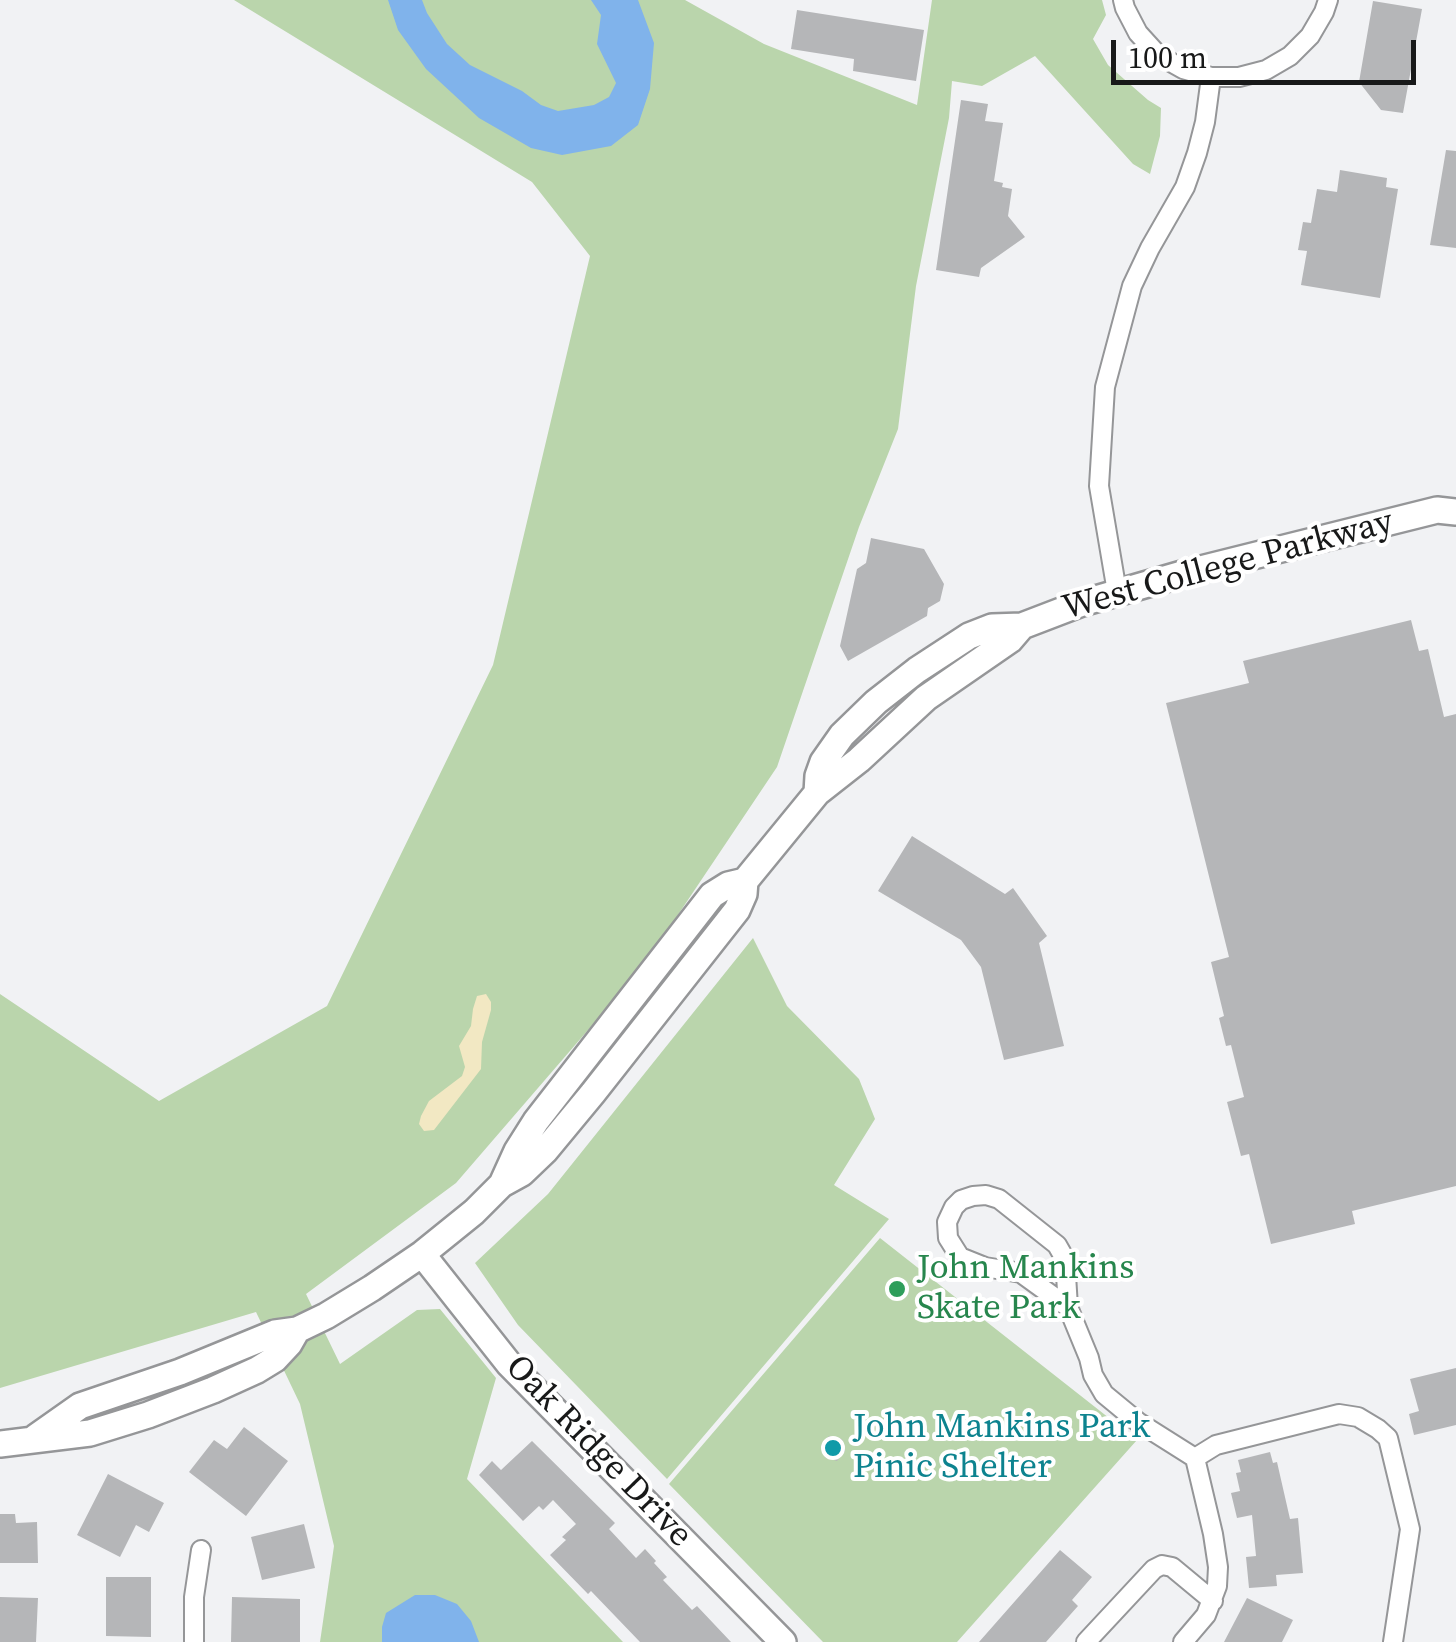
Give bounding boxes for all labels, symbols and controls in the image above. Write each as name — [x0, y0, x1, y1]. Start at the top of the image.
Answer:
scale bar — [1116, 20, 1421, 82]
text: 100 m — [1128, 37, 1207, 78]
street label: West College Parkway — [1058, 502, 1398, 630]
place label: John Mankins Skate Park — [917, 1248, 1134, 1330]
marker: John Mankins Skate Park — [886, 1278, 908, 1300]
street label: Oak Ridge Drive — [496, 1347, 700, 1557]
place label: John Mankins Park Pinic Shelter — [853, 1407, 1150, 1489]
marker: John Mankins Park Pinic Shelter — [822, 1437, 844, 1459]

